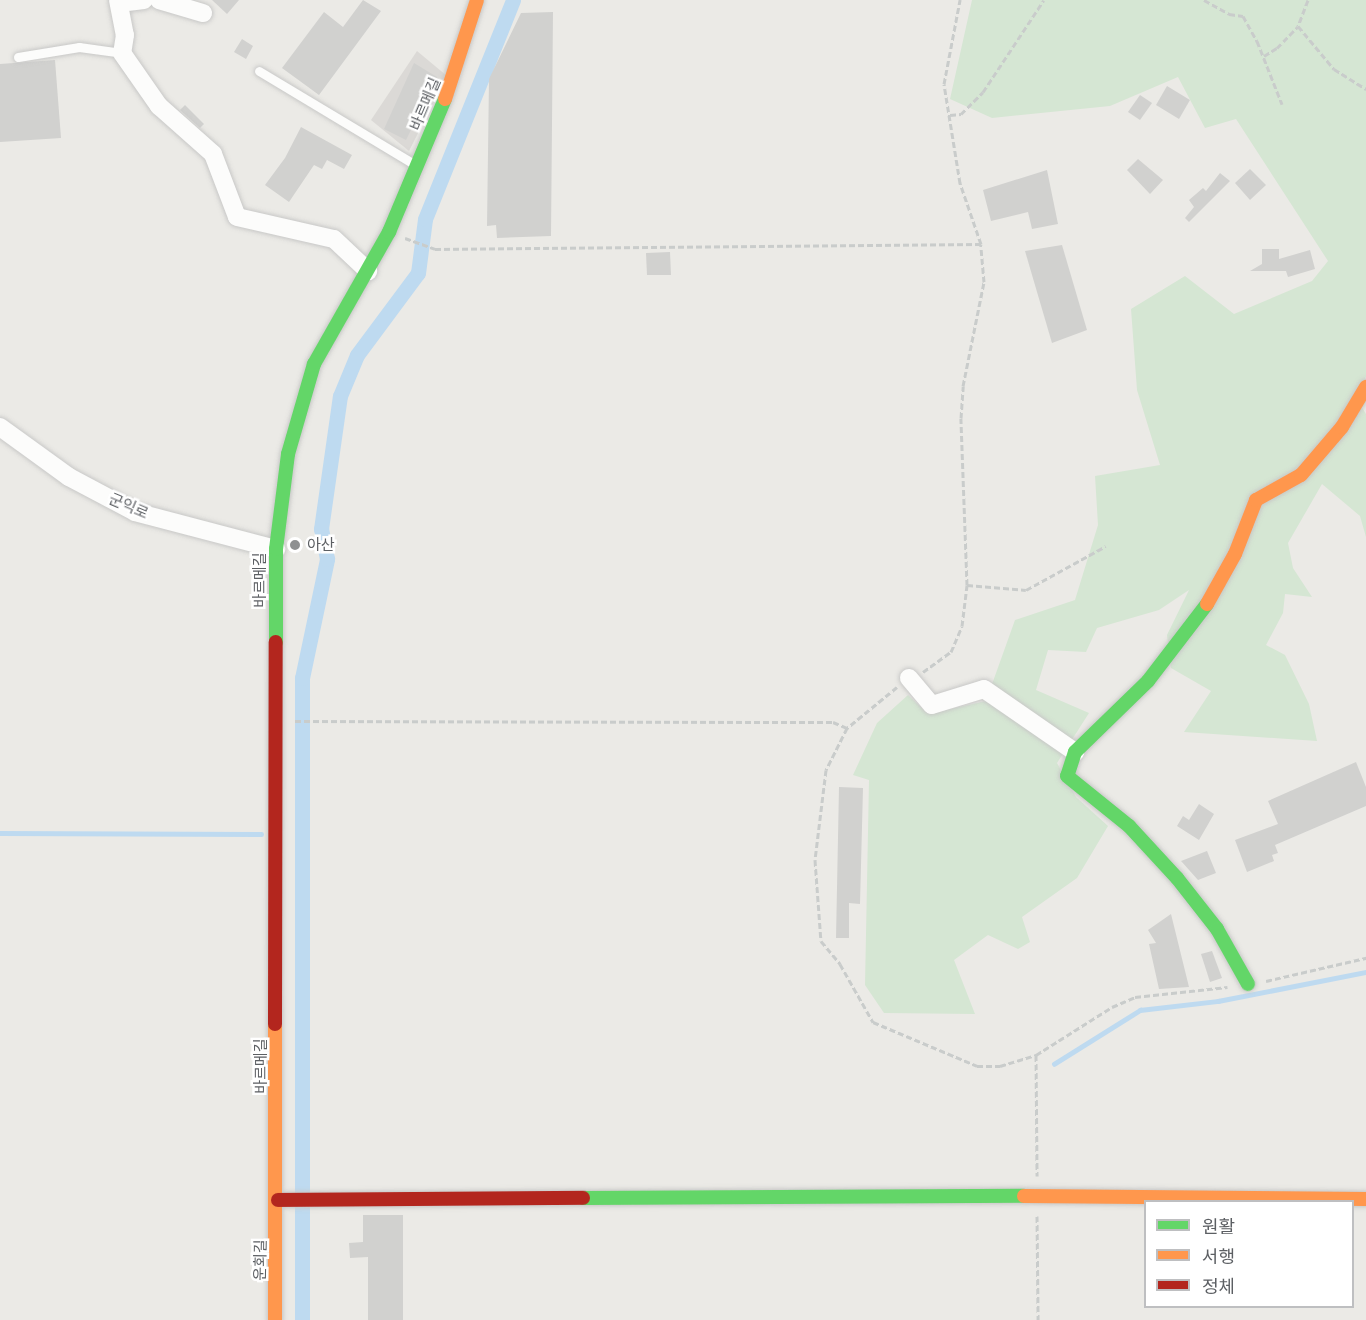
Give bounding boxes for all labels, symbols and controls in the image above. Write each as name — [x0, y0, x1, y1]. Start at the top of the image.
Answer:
street label: 바르메길 — [406, 75, 444, 133]
street label: 군익로 — [106, 490, 152, 522]
place label: 아산 — [307, 536, 335, 554]
marker: 아산 — [288, 538, 302, 552]
street label: 바르메길 — [251, 552, 269, 608]
street label: 바르메길 — [252, 1038, 270, 1094]
legend — [1144, 1200, 1354, 1308]
text: 원활 — [1202, 1217, 1235, 1237]
street label: 운회길 — [251, 1239, 269, 1281]
text: 서행 — [1202, 1247, 1235, 1267]
text: 정체 — [1202, 1277, 1235, 1297]

